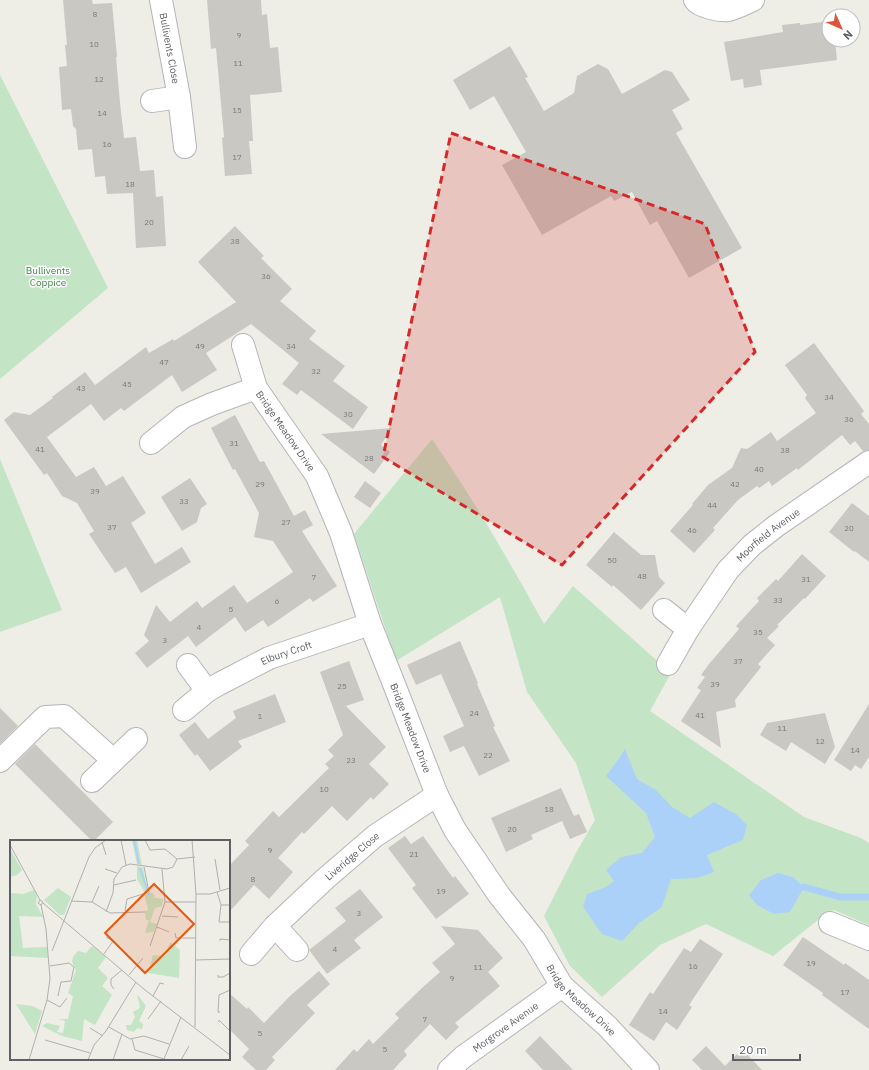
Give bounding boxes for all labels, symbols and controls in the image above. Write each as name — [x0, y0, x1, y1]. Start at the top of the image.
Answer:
north arrow — [821, 8, 861, 48]
house number: 8 — [93, 9, 98, 19]
street label: Bullivents Close — [157, 12, 183, 85]
text: N — [840, 27, 856, 43]
house number: 9 — [237, 30, 242, 40]
house number: 10 — [89, 39, 99, 49]
house number: 11 — [233, 58, 243, 68]
house number: 12 — [94, 74, 104, 84]
house number: 15 — [232, 105, 242, 115]
house number: 14 — [97, 108, 107, 118]
house number: 16 — [102, 139, 112, 149]
house number: 17 — [232, 152, 242, 162]
house number: 18 — [125, 179, 135, 189]
house number: 20 — [144, 217, 154, 227]
house number: 38 — [230, 236, 240, 246]
park label: Bullivents Coppice — [26, 264, 70, 289]
house number: 36 — [261, 271, 271, 281]
house number: 49 — [195, 341, 205, 351]
house number: 34 — [286, 341, 296, 351]
house number: 47 — [159, 357, 169, 367]
house number: 32 — [311, 366, 321, 376]
house number: 45 — [122, 379, 132, 389]
house number: 43 — [76, 383, 86, 393]
street label: Bridge Meadow Drive — [253, 388, 318, 474]
house number: 34 — [824, 392, 834, 402]
house number: 30 — [343, 409, 353, 419]
house number: 36 — [844, 414, 854, 424]
house number: 31 — [229, 438, 239, 448]
house number: 41 — [35, 444, 45, 454]
house number: 38 — [780, 445, 790, 455]
house number: 28 — [364, 453, 374, 463]
house number: 40 — [754, 464, 764, 474]
house number: 29 — [255, 479, 265, 489]
house number: 42 — [730, 479, 740, 489]
house number: 39 — [90, 486, 100, 496]
house number: 33 — [179, 496, 189, 506]
house number: 44 — [707, 500, 717, 510]
street label: Moorfield Avenue — [733, 505, 803, 564]
house number: 27 — [281, 517, 291, 527]
house number: 37 — [107, 522, 117, 532]
house number: 20 — [844, 523, 854, 533]
house number: 46 — [687, 525, 697, 535]
house number: 50 — [607, 555, 617, 565]
house number: 48 — [637, 571, 647, 581]
house number: 7 — [312, 572, 317, 582]
house number: 31 — [801, 574, 811, 584]
house number: 33 — [773, 595, 783, 605]
house number: 6 — [275, 596, 280, 606]
house number: 5 — [229, 604, 234, 614]
house number: 4 — [197, 622, 202, 632]
house number: 35 — [753, 627, 763, 637]
house number: 3 — [163, 635, 168, 645]
street label: Elbury Croft — [258, 637, 314, 668]
house number: 37 — [733, 656, 743, 666]
house number: 39 — [710, 679, 720, 689]
house number: 25 — [337, 681, 347, 691]
street label: Bridge Meadow Drive — [388, 681, 434, 775]
house number: 24 — [469, 708, 479, 718]
house number: 41 — [695, 710, 705, 720]
house number: 1 — [258, 711, 263, 721]
house number: 11 — [777, 723, 787, 733]
house number: 12 — [815, 736, 825, 746]
house number: 14 — [850, 745, 860, 755]
house number: 22 — [483, 750, 493, 760]
house number: 23 — [346, 755, 356, 765]
house number: 10 — [319, 784, 329, 794]
house number: 18 — [544, 804, 554, 814]
house number: 20 — [507, 824, 517, 834]
street label: Liveridge Close — [322, 828, 382, 883]
inset map — [10, 840, 230, 1060]
house number: 9 — [268, 845, 273, 855]
house number: 21 — [409, 849, 419, 859]
house number: 8 — [251, 874, 256, 884]
house number: 19 — [436, 886, 446, 896]
house number: 3 — [357, 908, 362, 918]
house number: 4 — [333, 944, 338, 954]
house number: 19 — [806, 958, 816, 968]
house number: 16 — [688, 961, 698, 971]
house number: 11 — [473, 962, 483, 972]
street label: Bridge Meadow Drive — [544, 962, 619, 1039]
house number: 9 — [450, 973, 455, 983]
house number: 17 — [840, 987, 850, 997]
street label: Morgrove Avenue — [470, 999, 541, 1055]
house number: 14 — [658, 1006, 668, 1016]
house number: 7 — [423, 1014, 428, 1024]
house number: 5 — [258, 1028, 263, 1038]
scale bar — [733, 1036, 800, 1062]
text: 20 m — [739, 1042, 767, 1057]
house number: 5 — [383, 1044, 388, 1054]

